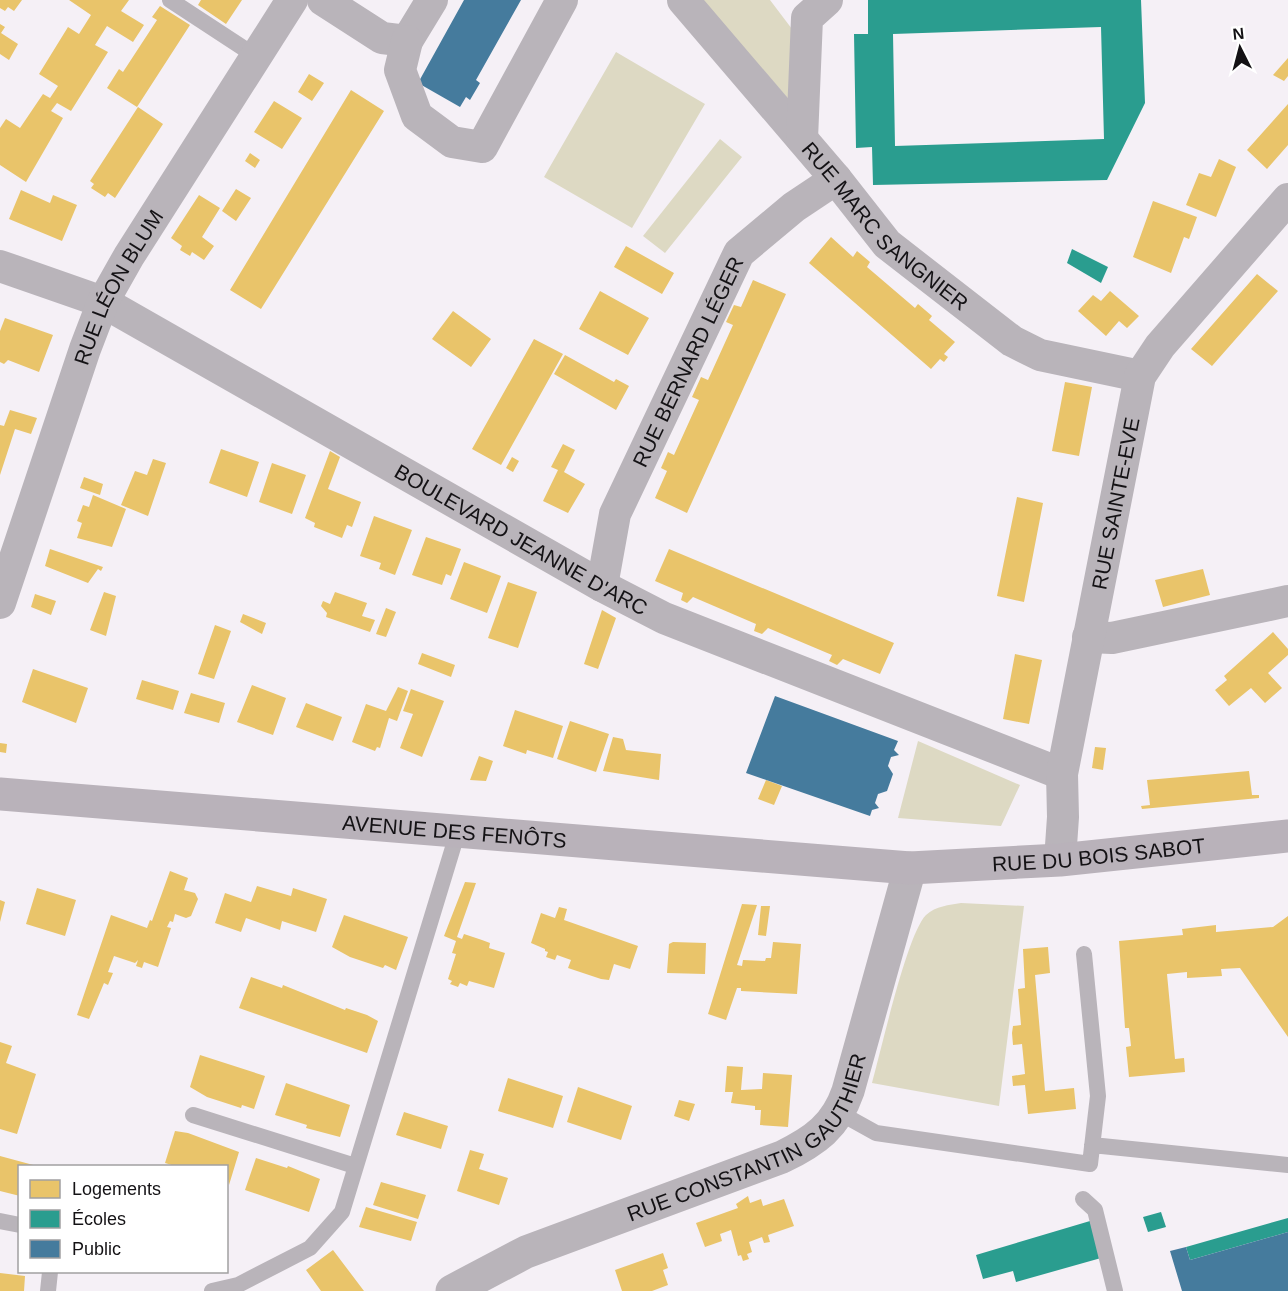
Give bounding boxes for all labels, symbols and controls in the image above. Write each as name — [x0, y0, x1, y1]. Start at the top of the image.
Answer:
north arrow — [1210, 18, 1270, 78]
text: N — [1232, 25, 1245, 43]
street label: RUE MARC SANGNIER — [798, 137, 973, 314]
street label: RUE LÉON BLUM — [69, 205, 167, 368]
street label: RUE BERNARD LÉGER — [628, 253, 747, 470]
street label: RUE SAINTE-EVE — [1087, 415, 1143, 591]
street label: BOULEVARD JEANNE D'ARC — [391, 459, 652, 619]
street label: AVENUE DES FENÔTS — [341, 810, 568, 852]
street label: RUE DU BOIS SABOT — [991, 833, 1206, 875]
street label: RUE CONSTANTIN GAUTHIER — [624, 1051, 869, 1225]
legend — [18, 1165, 228, 1273]
text: Logements — [72, 1179, 161, 1199]
text: Écoles — [72, 1209, 126, 1229]
text: Public — [72, 1239, 121, 1259]

